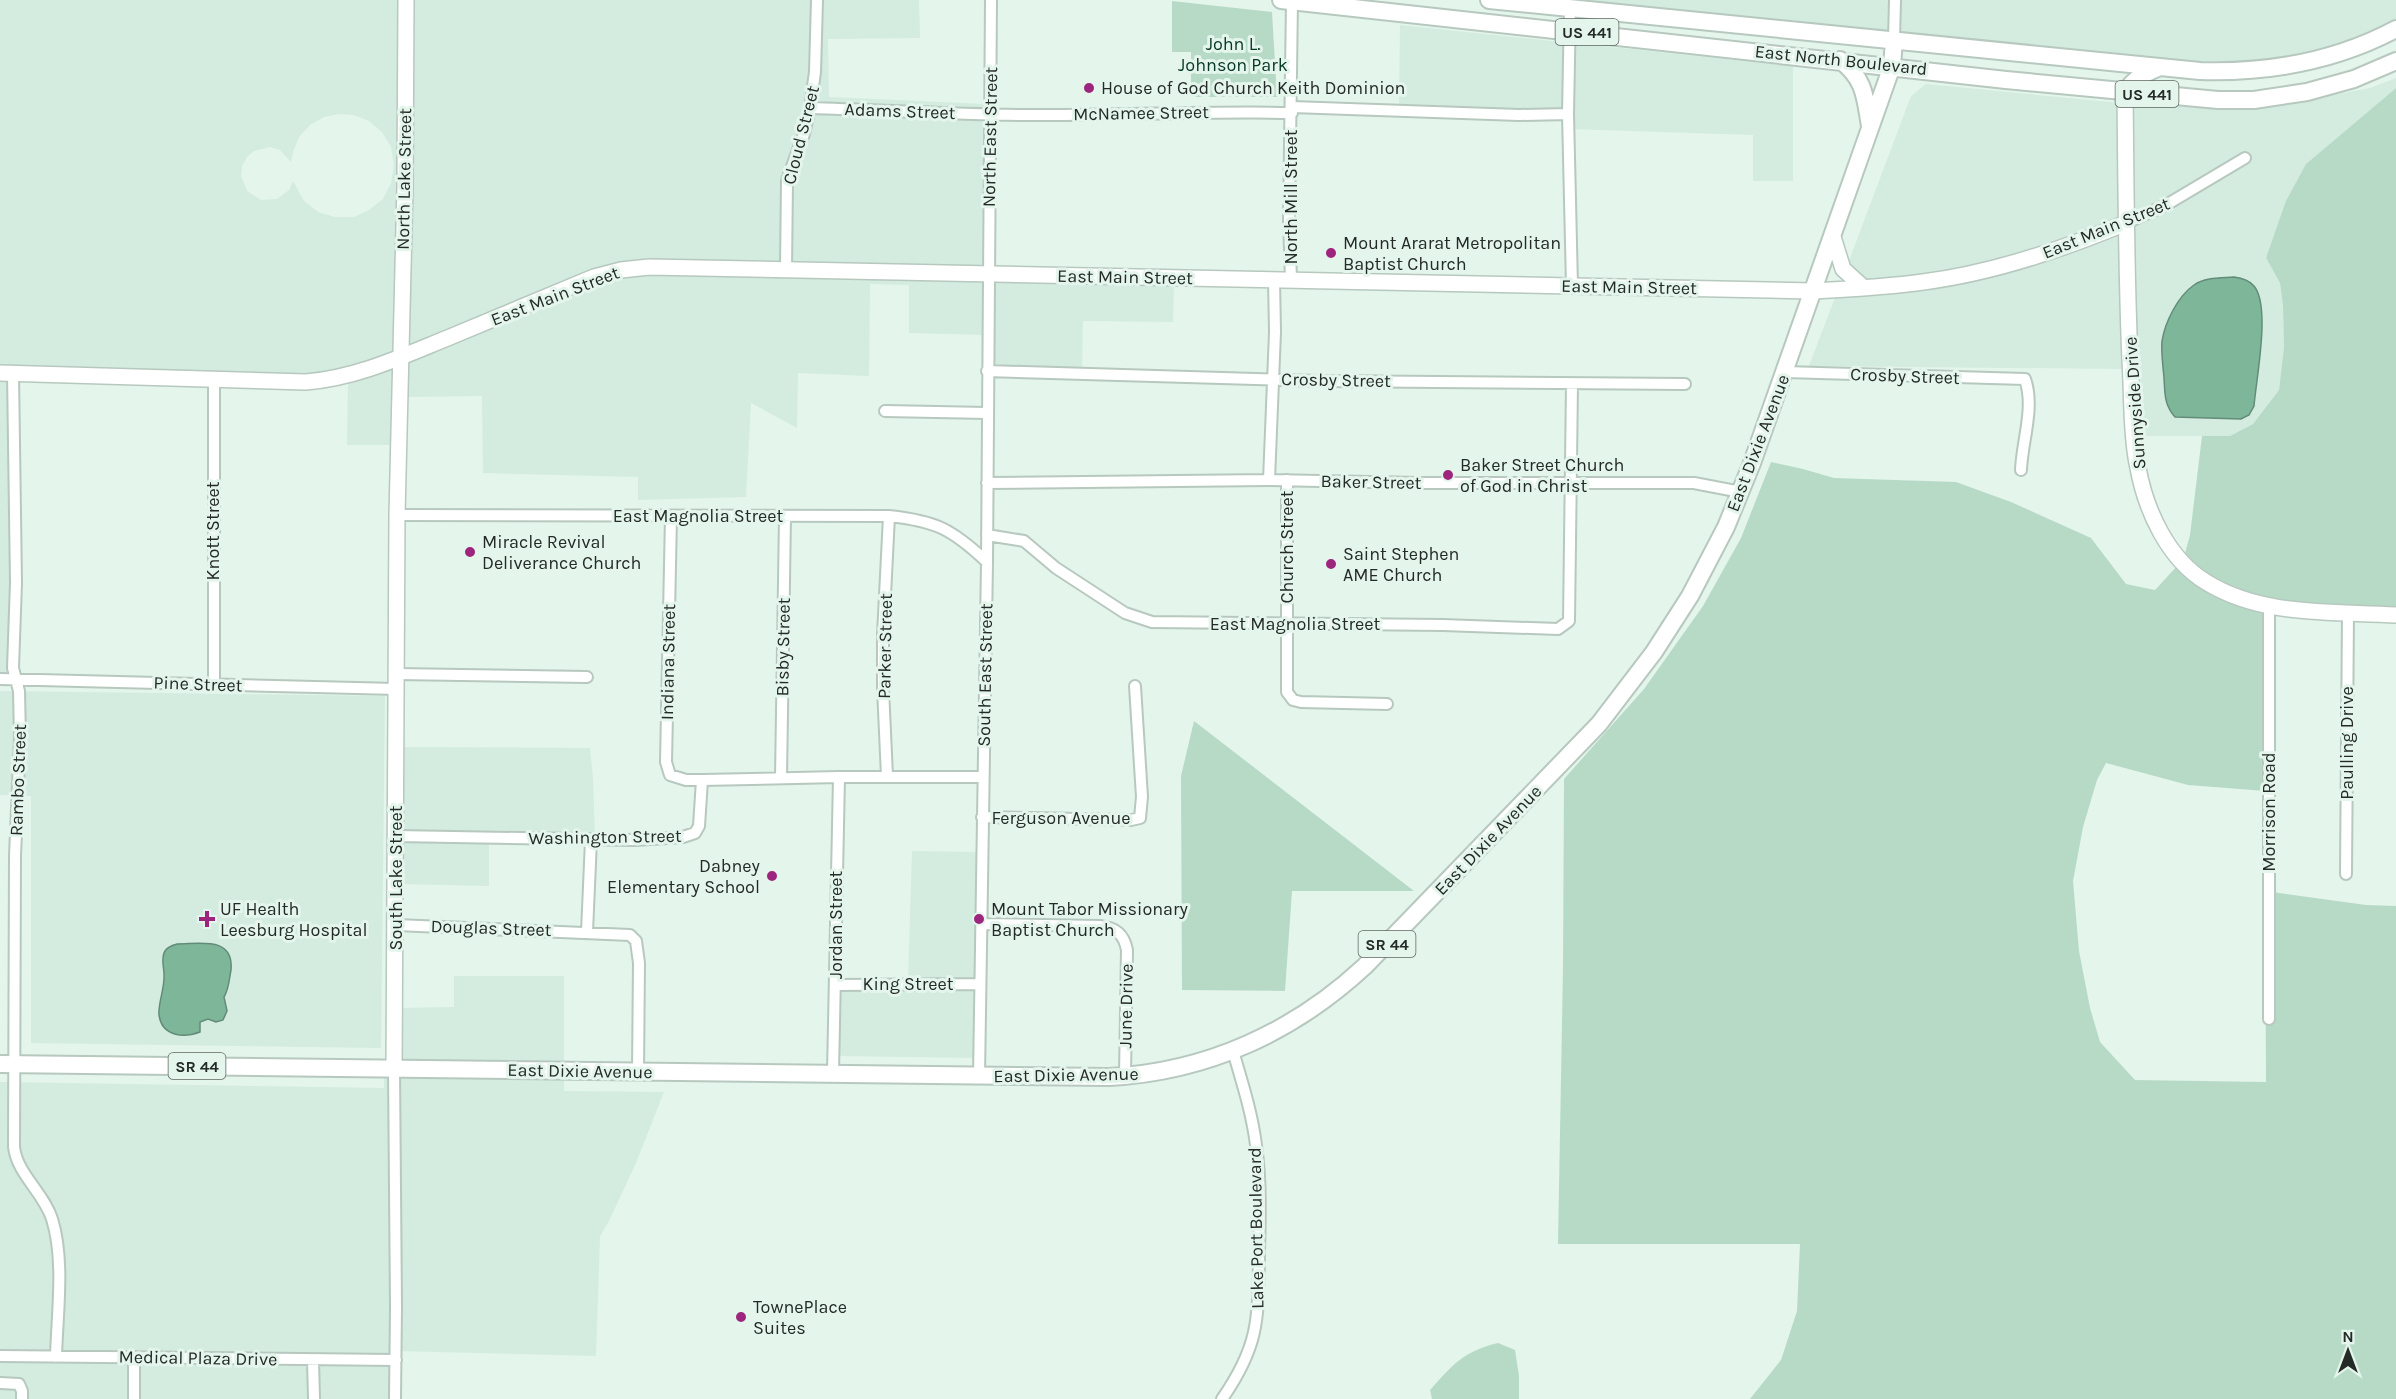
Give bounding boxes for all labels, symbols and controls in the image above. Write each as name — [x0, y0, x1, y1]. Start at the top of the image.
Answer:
road number: US 441 — [1556, 19, 1618, 45]
park label: John L. Johnson Park — [1178, 33, 1288, 76]
street label: East North Boulevard — [1754, 40, 1928, 80]
street label: North East Street — [978, 66, 1002, 207]
place label: House of God Church Keith Dominion — [1101, 77, 1405, 99]
marker: House of God Church Keith Dominion — [1082, 81, 1096, 95]
road number: US 441 — [2116, 81, 2178, 107]
street label: Cloud Street — [778, 83, 824, 187]
street label: Adams Street — [844, 98, 956, 124]
street label: McNamee Street — [1073, 101, 1209, 125]
street label: North Lake Street — [392, 108, 416, 250]
street label: North Mill Street — [1280, 129, 1302, 264]
street label: East Main Street — [2039, 192, 2173, 264]
place label: Mount Ararat Metropolitan Baptist Church — [1343, 232, 1561, 275]
marker: Mount Ararat Metropolitan Baptist Church — [1324, 246, 1338, 260]
street label: East Main Street — [488, 261, 622, 331]
street label: East Main Street — [1057, 265, 1193, 289]
street label: East Main Street — [1561, 275, 1697, 299]
street label: Sunnyside Drive — [2119, 336, 2151, 470]
street label: Crosby Street — [1850, 363, 1960, 389]
street label: Crosby Street — [1281, 368, 1391, 392]
street label: East Dixie Avenue — [1722, 371, 1794, 515]
place label: Baker Street Church of God in Christ — [1460, 454, 1624, 497]
marker: Baker Street Church of God in Christ — [1441, 468, 1455, 482]
street label: Baker Street — [1320, 470, 1422, 494]
street label: Knott Street — [202, 481, 224, 580]
street label: Church Street — [1276, 490, 1298, 604]
street label: East Magnolia Street — [613, 505, 784, 527]
place label: Miracle Revival Deliverance Church — [482, 531, 641, 574]
place label: Saint Stephen AME Church — [1343, 543, 1459, 586]
marker: Miracle Revival Deliverance Church — [463, 545, 477, 559]
marker: Saint Stephen AME Church — [1324, 557, 1338, 571]
street label: Parker Street — [873, 593, 897, 699]
street label: Bisby Street — [771, 597, 795, 697]
street label: Indiana Street — [656, 603, 680, 720]
street label: South East Street — [973, 603, 997, 747]
street label: East Magnolia Street — [1210, 613, 1381, 635]
street label: Pine Street — [153, 671, 243, 697]
street label: Paulling Drive — [2336, 686, 2358, 800]
street label: Rambo Street — [5, 723, 31, 836]
street label: Morrison Road — [2258, 752, 2280, 872]
street label: East Dixie Avenue — [1430, 780, 1546, 900]
street label: South Lake Street — [385, 805, 407, 950]
street label: Ferguson Avenue — [991, 807, 1131, 829]
street label: Washington Street — [528, 825, 682, 849]
place label: Dabney Elementary School — [607, 855, 761, 898]
marker: Dabney Elementary School — [765, 869, 779, 883]
street label: Jordan Street — [825, 870, 847, 979]
place label: UF Health Leesburg Hospital — [220, 898, 368, 941]
place label: Mount Tabor Missionary Baptist Church — [991, 898, 1189, 941]
marker: UF Health Leesburg Hospital — [198, 910, 216, 928]
marker: Mount Tabor Missionary Baptist Church — [972, 912, 986, 926]
street label: Douglas Street — [430, 915, 552, 941]
road number: SR 44 — [1358, 931, 1416, 957]
street label: June Drive — [1114, 964, 1138, 1048]
street label: King Street — [862, 973, 954, 995]
road number: SR 44 — [168, 1053, 226, 1079]
street label: East Dixie Avenue — [507, 1059, 653, 1083]
street label: East Dixie Avenue — [993, 1063, 1139, 1087]
street label: Lake Port Boulevard — [1244, 1147, 1268, 1309]
place label: TownePlace Suites — [753, 1296, 847, 1339]
marker: TownePlace Suites — [734, 1310, 748, 1324]
north arrow — [2318, 1321, 2378, 1381]
text: N — [2342, 1327, 2354, 1346]
street label: Medical Plaza Drive — [118, 1346, 278, 1370]

